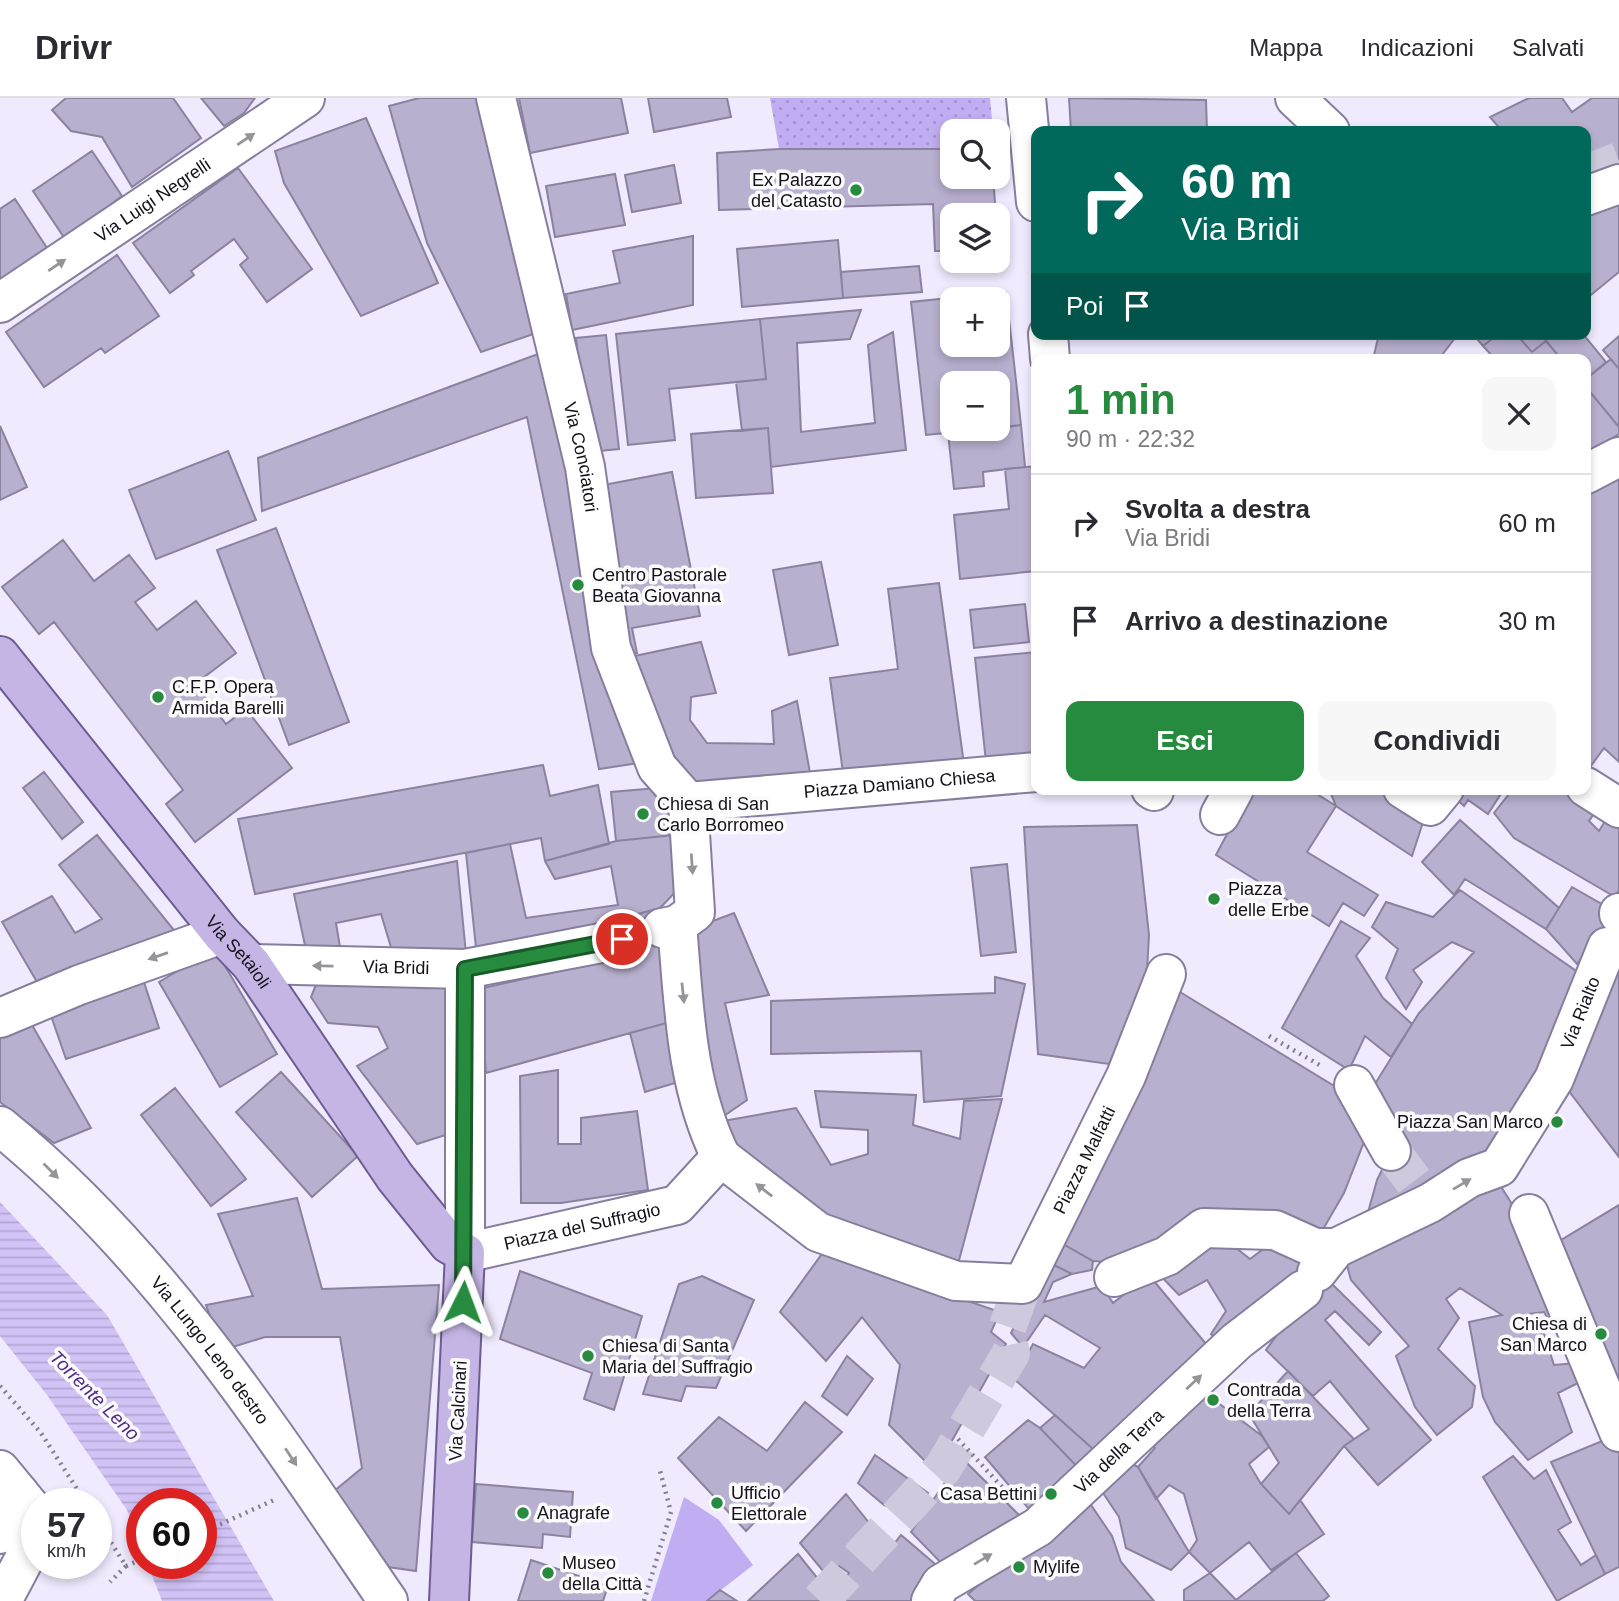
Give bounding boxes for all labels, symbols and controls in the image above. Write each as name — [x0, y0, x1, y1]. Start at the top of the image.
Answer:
text: Drivr — [35, 29, 112, 66]
text: Mappa — [1249, 34, 1323, 61]
text: Indicazioni — [1361, 34, 1474, 61]
text: Salvati — [1512, 34, 1584, 61]
map controls — [940, 119, 1010, 441]
button: search — [940, 119, 1010, 189]
one-way arrow — [237, 132, 255, 146]
street label: Via Luigi Negrelli — [91, 154, 214, 246]
icon: right — [1066, 154, 1157, 245]
text: 60 m — [1181, 154, 1293, 208]
place label: Ex Palazzo del Catasto — [751, 170, 842, 211]
marker: Ex Palazzo del Catasto — [848, 182, 864, 198]
button: layers — [940, 203, 1010, 273]
text: Via Bridi — [1181, 211, 1300, 247]
one-way arrow — [47, 259, 67, 272]
button: + — [940, 287, 1010, 357]
icon: arrive — [1118, 287, 1156, 325]
text: Poi — [1066, 291, 1104, 321]
button: − — [940, 371, 1010, 441]
text: 1 min — [1066, 376, 1176, 423]
button: close — [1482, 377, 1556, 451]
street label: Via Conciatori — [560, 400, 601, 513]
text: 90 m · 22:32 — [1066, 426, 1195, 452]
text: Svolta a destra — [1125, 494, 1310, 524]
icon: right — [1066, 504, 1104, 542]
text: 60 m — [1498, 508, 1556, 538]
text: Via Bridi — [1125, 525, 1210, 551]
place label: Centro Pastorale Beata Giovanna — [592, 565, 727, 606]
marker: Centro Pastorale Beata Giovanna — [570, 577, 586, 593]
icon: arrive — [1066, 602, 1104, 640]
text: Arrivo a destinazione — [1125, 606, 1388, 636]
text: 30 m — [1498, 606, 1556, 636]
place label: C.F.P. Opera Armida Barelli — [172, 677, 284, 718]
marker: C.F.P. Opera Armida Barelli — [150, 689, 166, 705]
button: Esci — [1066, 701, 1304, 781]
button: Condividi — [1318, 701, 1556, 781]
street label: Piazza Damiano Chiesa — [803, 765, 997, 802]
place label: Chiesa di San Carlo Borromeo — [657, 794, 784, 835]
marker: Chiesa di San Carlo Borromeo — [635, 806, 651, 822]
one-way arrow — [687, 854, 698, 876]
place label: Piazza delle Erbe — [1228, 879, 1309, 920]
marker: Piazza delle Erbe — [1206, 891, 1222, 907]
pin — [592, 909, 652, 969]
street label: Via Setaioli — [201, 912, 275, 992]
icon: arrive — [603, 920, 641, 958]
one-way arrow — [148, 951, 169, 962]
street label: Via Bridi — [362, 957, 430, 978]
one-way arrow — [312, 960, 334, 972]
street label: Via Rialto — [1557, 974, 1604, 1052]
one-way arrow — [678, 982, 689, 1004]
street label: Piazza Malfatti — [1049, 1103, 1119, 1217]
place label: Piazza San Marco — [1397, 1112, 1543, 1132]
marker: Piazza San Marco — [1549, 1114, 1565, 1130]
one-way arrow — [43, 1162, 60, 1179]
one-way arrow — [1452, 1177, 1471, 1190]
one-way arrow — [755, 1183, 773, 1197]
street label: Piazza del Suffragio — [502, 1199, 662, 1254]
position arrow — [426, 1265, 500, 1339]
street label: Via Lungo Leno destro — [147, 1273, 273, 1428]
place label: Chiesa di San Marco — [1500, 1314, 1587, 1355]
marker: Chiesa di San Marco — [1593, 1326, 1609, 1342]
place label: Chiesa di Santa Maria del Suffragio — [602, 1336, 753, 1377]
water label: Torrente Leno — [46, 1346, 144, 1444]
marker: Chiesa di Santa Maria del Suffragio — [580, 1348, 596, 1364]
street label: Via Calcinari — [445, 1360, 471, 1462]
one-way arrow — [1185, 1374, 1202, 1391]
place label: Contrada della Terra — [1227, 1380, 1312, 1421]
marker: Contrada della Terra — [1205, 1392, 1221, 1408]
street label: Via della Terra — [1070, 1404, 1168, 1498]
one-way arrow — [284, 1448, 297, 1467]
place label: Ufficio Elettorale — [731, 1483, 807, 1524]
place label: Casa Bettini — [940, 1484, 1037, 1504]
marker: Casa Bettini — [1043, 1486, 1059, 1502]
speed limit sign: 60 — [126, 1488, 217, 1579]
marker: Ufficio Elettorale — [709, 1495, 725, 1511]
place label: Anagrafe — [537, 1503, 610, 1523]
text: 57 — [47, 1505, 86, 1544]
marker: Anagrafe — [515, 1505, 531, 1521]
text: km/h — [47, 1541, 86, 1561]
place label: Museo della Città — [562, 1553, 643, 1594]
one-way arrow — [973, 1553, 992, 1566]
place label: Mylife — [1033, 1557, 1080, 1577]
marker: Mylife — [1011, 1559, 1027, 1575]
marker: Museo della Città — [540, 1565, 556, 1581]

